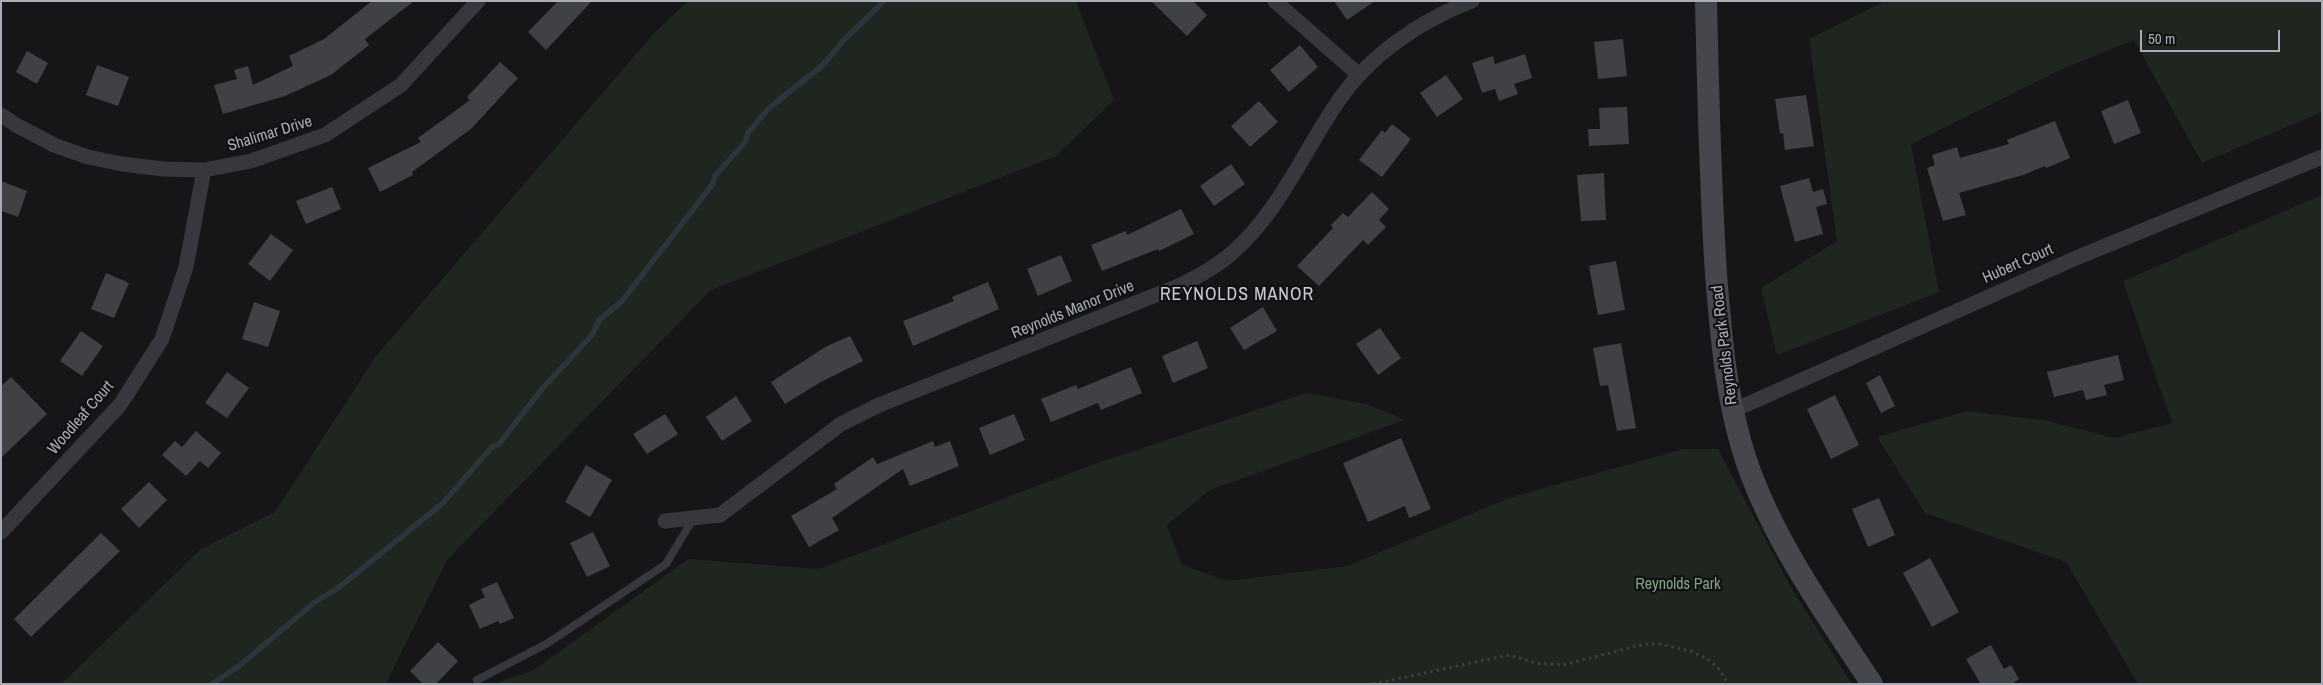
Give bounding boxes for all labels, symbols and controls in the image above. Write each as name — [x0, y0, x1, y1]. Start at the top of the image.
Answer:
scale bar — [2143, 20, 2283, 52]
text: 50 m — [2148, 28, 2175, 49]
street label: Shalimar Drive — [225, 112, 315, 156]
street label: Hubert Court — [1980, 240, 2056, 288]
street label: Reynolds Manor Drive — [1009, 277, 1137, 343]
district label: REYNOLDS MANOR — [1158, 284, 1316, 306]
street label: Reynolds Park Road — [1708, 284, 1742, 406]
street label: Woodleaf Court — [44, 377, 118, 459]
park label: Reynolds Park — [1635, 575, 1721, 595]

